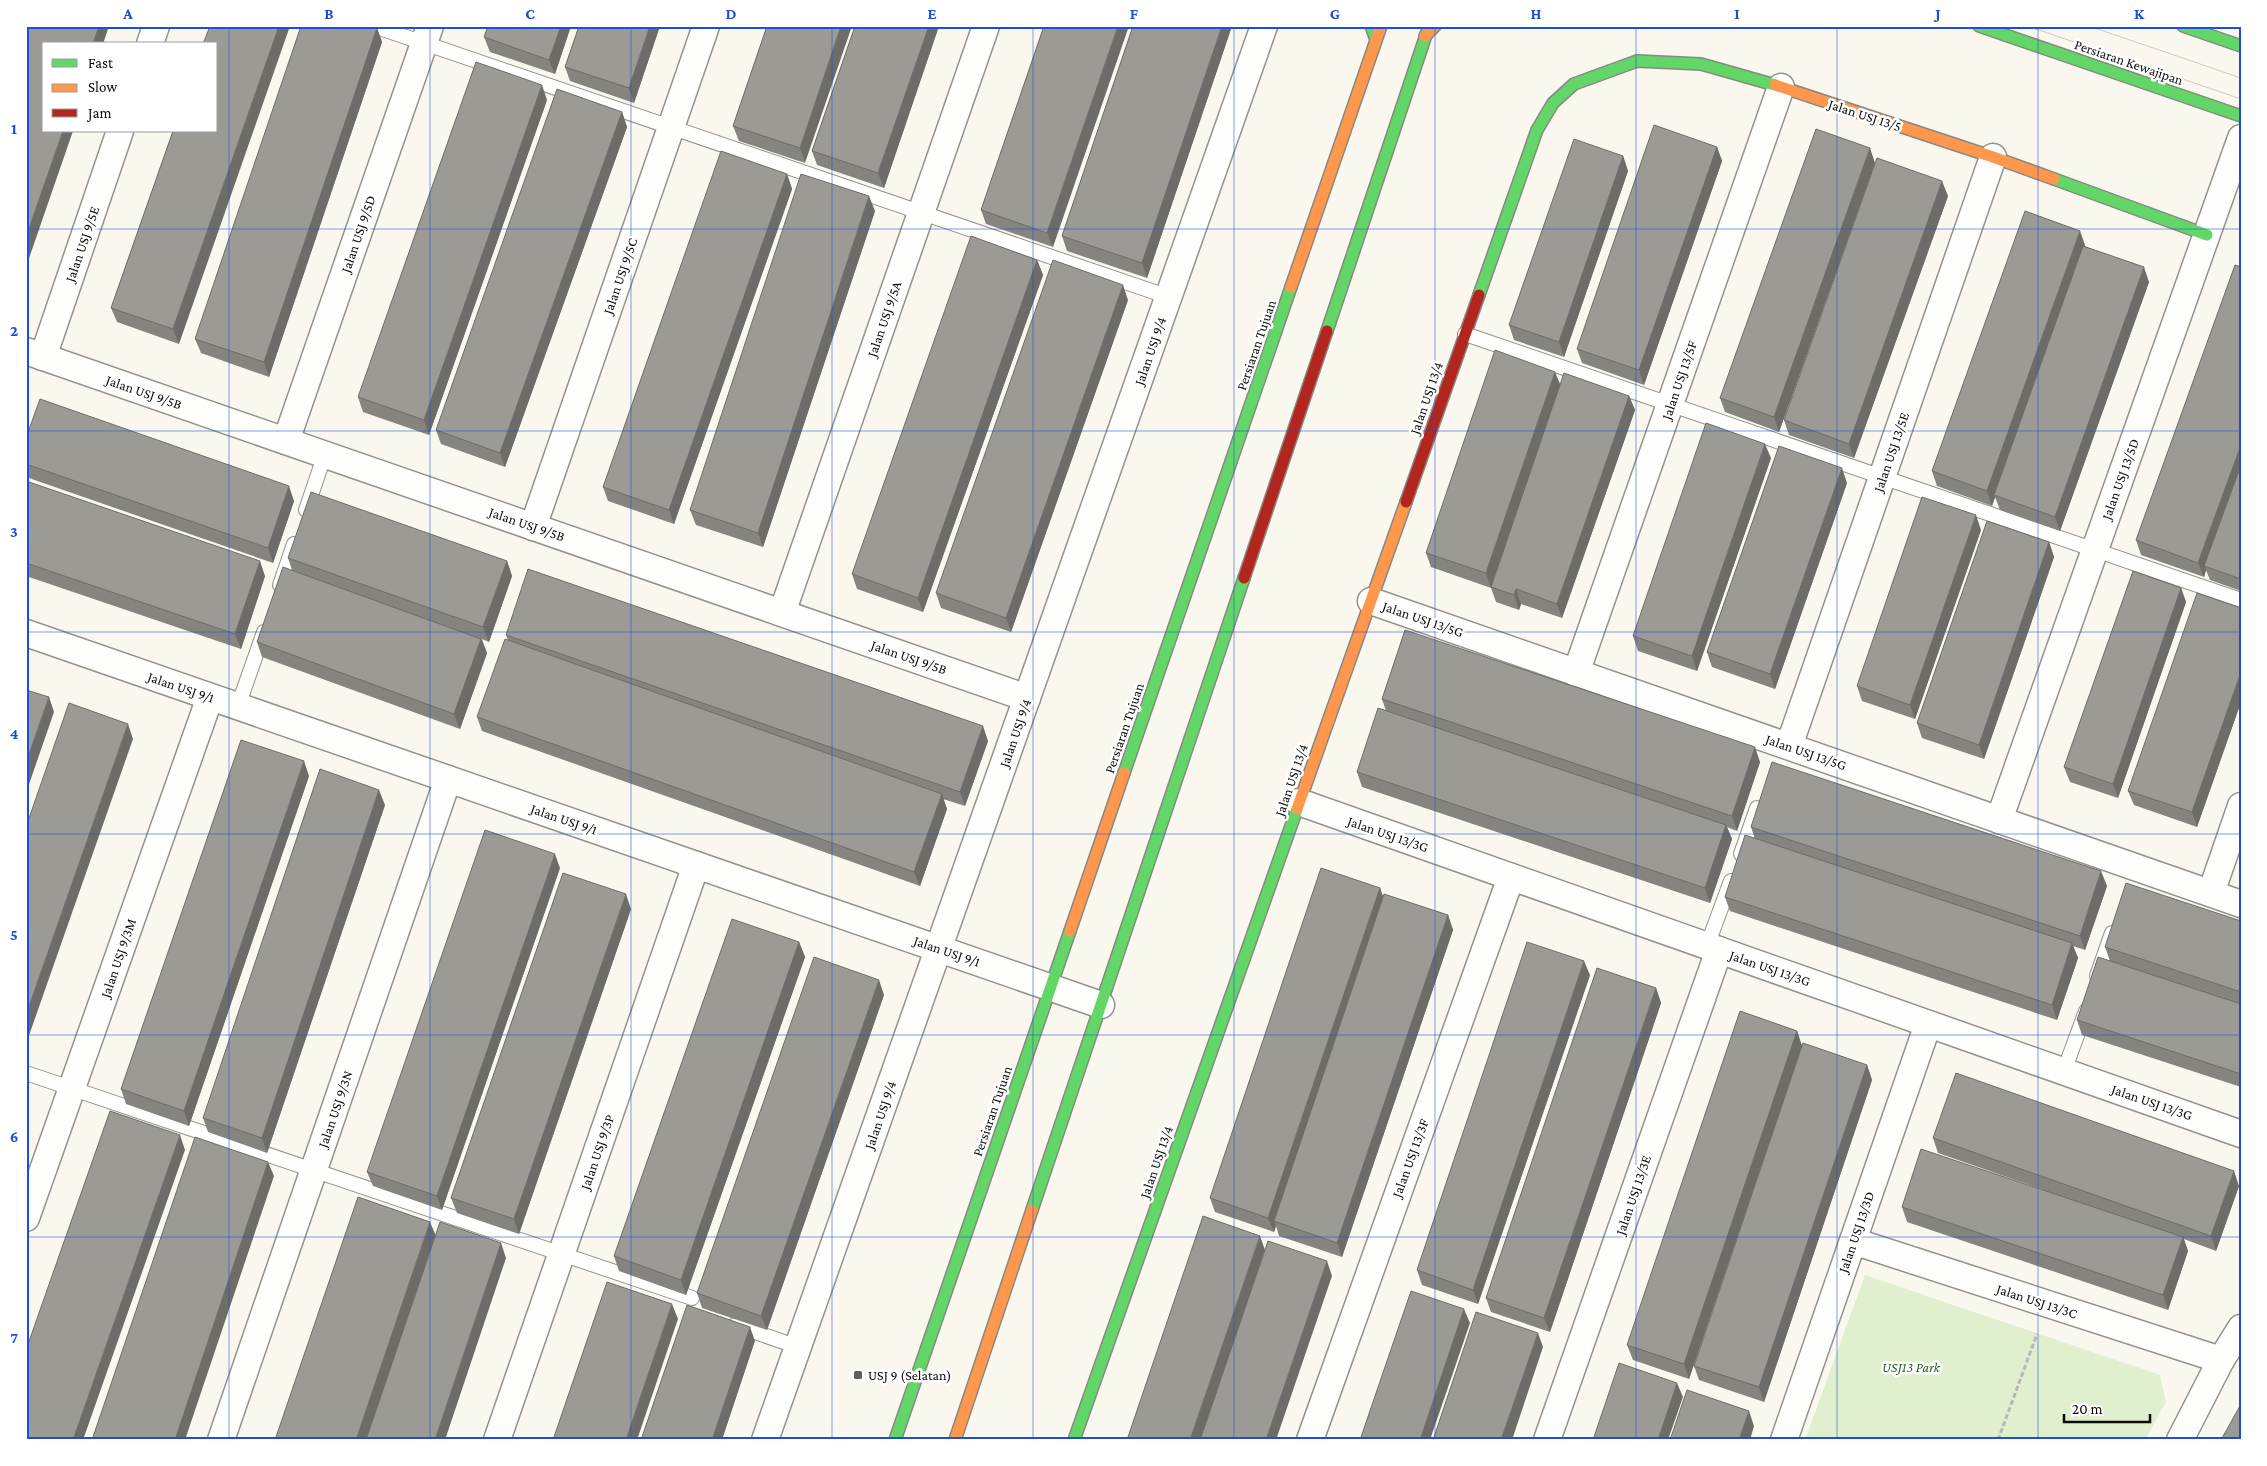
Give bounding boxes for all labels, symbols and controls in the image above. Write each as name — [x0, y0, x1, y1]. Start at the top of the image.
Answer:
text: A — [122, 5, 133, 22]
text: B — [324, 5, 334, 22]
text: C — [525, 5, 535, 22]
text: D — [725, 5, 737, 22]
text: E — [927, 5, 937, 22]
text: F — [1130, 5, 1139, 22]
text: G — [1330, 5, 1340, 22]
text: H — [1531, 5, 1542, 22]
text: I — [1734, 5, 1740, 22]
text: J — [1933, 5, 1941, 22]
text: K — [2134, 5, 2145, 22]
street label: Persiaran Kewajipan — [2072, 36, 2186, 89]
legend — [42, 42, 218, 132]
text: Fast — [88, 55, 114, 71]
text: Slow — [88, 79, 118, 95]
street label: Jalan USJ 13/5 — [1825, 95, 1903, 134]
text: Jam — [86, 105, 111, 122]
text: 1 — [11, 120, 17, 137]
street label: Jalan USJ 9/5D — [337, 193, 379, 277]
street label: Jalan USJ 9/5E — [61, 204, 103, 286]
street label: Jalan USJ 9/5C — [599, 236, 641, 318]
street label: Jalan USJ 9/5A — [863, 279, 904, 361]
street label: Persiaran Tujuan — [1233, 297, 1280, 393]
street label: Jalan USJ 9/4 — [1130, 315, 1169, 389]
text: 2 — [10, 322, 18, 339]
street label: Jalan USJ 13/5F — [1657, 338, 1700, 424]
street label: Jalan USJ 13/4 — [1405, 360, 1446, 438]
street label: Jalan USJ 9/5B — [102, 371, 184, 413]
street label: Jalan USJ 13/5E — [1869, 410, 1912, 496]
street label: Jalan USJ 13/5D — [2097, 436, 2142, 524]
street label: Jalan USJ 9/5B — [485, 503, 567, 545]
text: 3 — [10, 523, 18, 540]
street label: Jalan USJ 13/5G — [1379, 597, 1466, 640]
street label: Jalan USJ 9/5B — [867, 636, 949, 678]
street label: Jalan USJ 9/1 — [144, 668, 217, 706]
street label: Persiaran Tujuan — [1101, 680, 1148, 776]
street label: Jalan USJ 9/4 — [995, 697, 1034, 771]
text: 4 — [10, 725, 19, 742]
street label: Jalan USJ 13/5G — [1762, 730, 1849, 773]
street label: Jalan USJ 13/4 — [1270, 742, 1311, 820]
street label: Jalan USJ 9/1 — [527, 800, 600, 838]
street label: Jalan USJ 13/3G — [1344, 812, 1431, 855]
street label: Jalan USJ 9/3M — [96, 916, 139, 1002]
text: 5 — [10, 926, 18, 943]
street label: Jalan USJ 9/1 — [910, 932, 983, 970]
street label: Jalan USJ 13/3G — [1726, 946, 1813, 989]
street label: Persiaran Tujuan — [969, 1063, 1016, 1159]
street label: Jalan USJ 9/3N — [314, 1068, 356, 1152]
street label: Jalan USJ 9/4 — [860, 1079, 899, 1153]
street label: Jalan USJ 13/3G — [2108, 1080, 2195, 1123]
street label: Jalan USJ 9/3P — [576, 1112, 617, 1194]
street label: Jalan USJ 13/3F — [1388, 1116, 1432, 1201]
street label: Jalan USJ 13/4 — [1135, 1124, 1176, 1202]
text: 6 — [10, 1128, 18, 1145]
street label: Jalan USJ 13/3E — [1611, 1153, 1654, 1239]
street label: Jalan USJ 13/3D — [1834, 1189, 1877, 1277]
street label: Jalan USJ 13/3C — [1993, 1280, 2079, 1322]
text: 7 — [10, 1329, 18, 1346]
park label: USJ13 Park — [1882, 1359, 1941, 1375]
place label: USJ 9 (Selatan) — [868, 1367, 952, 1384]
marker: USJ 9 (Selatan) — [852, 1369, 864, 1381]
scale bar — [2064, 1391, 2151, 1423]
text: 20 m — [2072, 1401, 2103, 1417]

